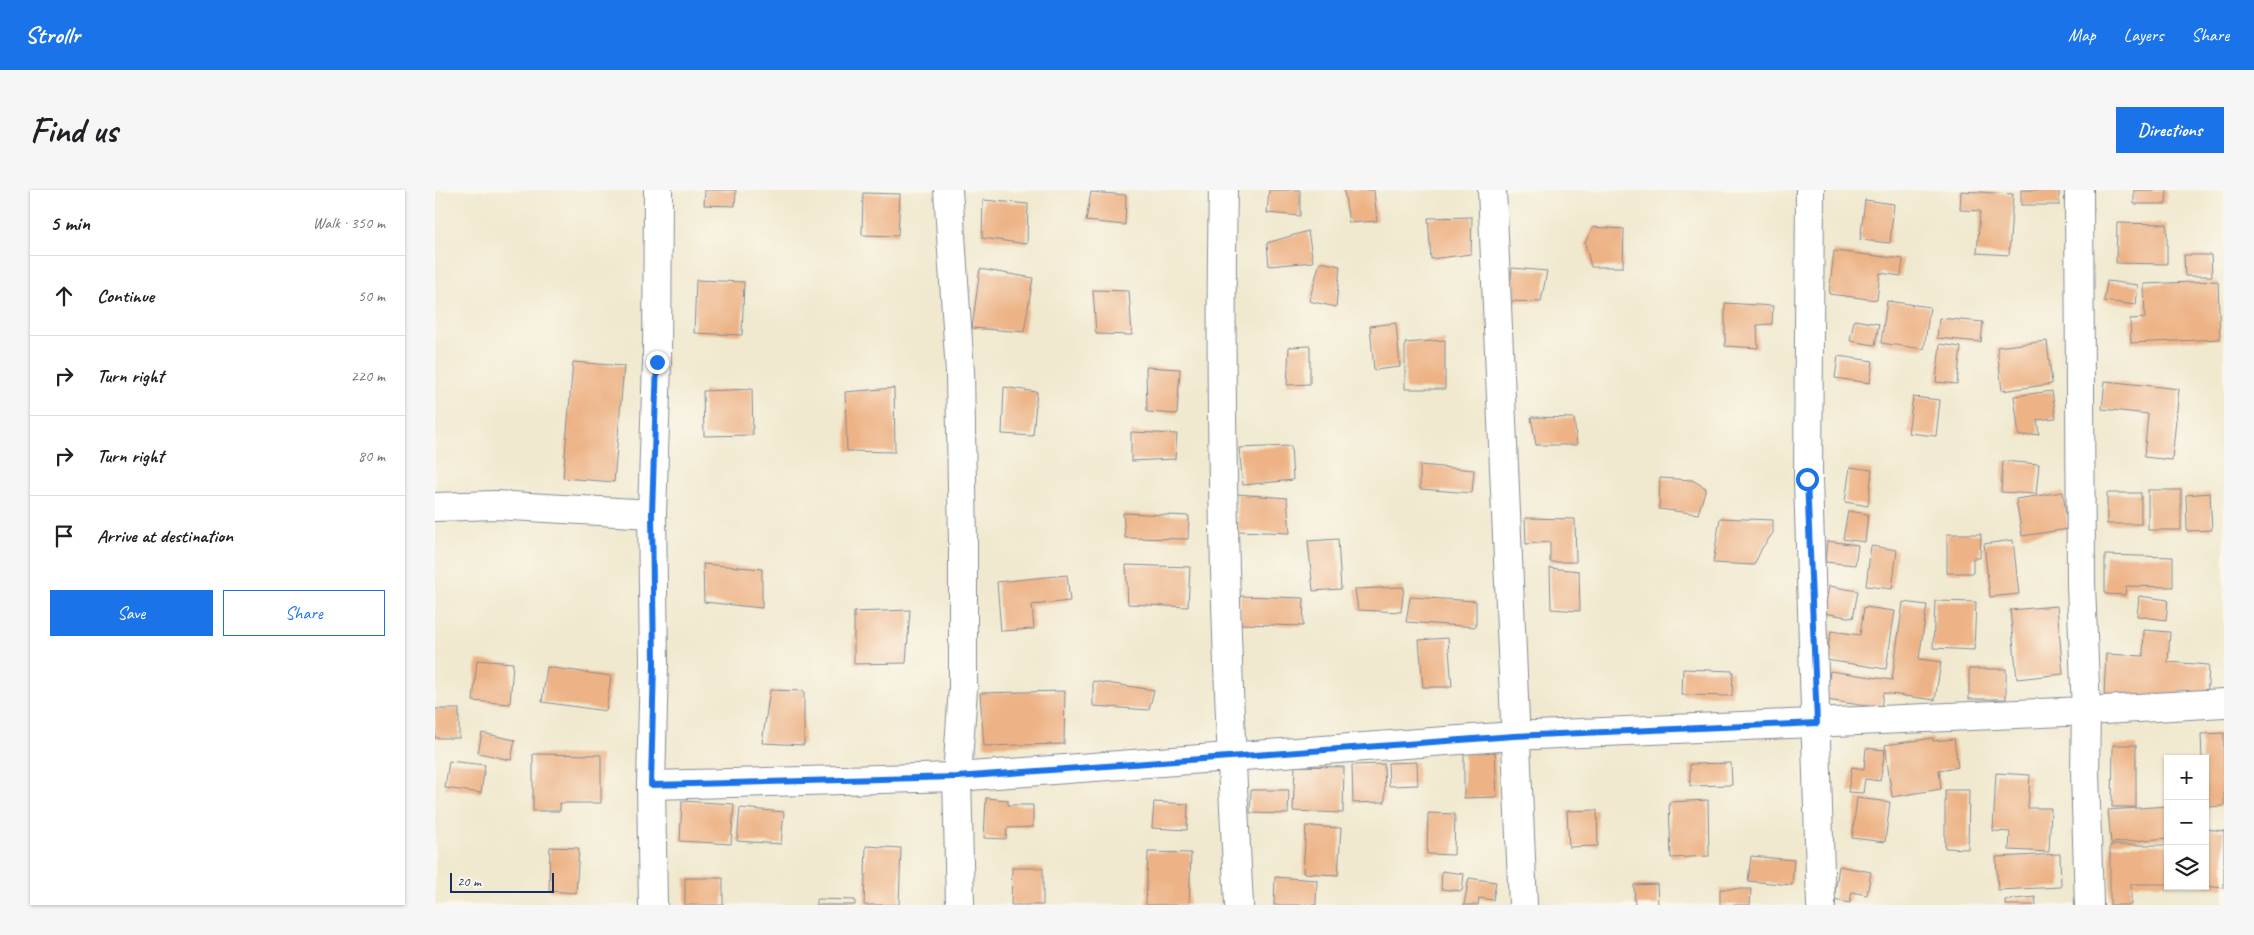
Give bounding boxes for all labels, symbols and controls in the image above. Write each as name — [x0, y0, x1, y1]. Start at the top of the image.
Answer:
text: Strollr — [25, 20, 80, 50]
text: Map — [2068, 24, 2096, 46]
text: Layers — [2124, 24, 2163, 46]
text: Share — [2191, 24, 2229, 46]
button: Directions — [2116, 107, 2224, 153]
text: Find us — [30, 108, 117, 153]
text: 5 min — [50, 210, 90, 236]
text: Walk · 350 m — [313, 213, 385, 233]
icon: ahead — [50, 282, 78, 310]
text: Continue — [97, 284, 154, 308]
text: 50 m — [358, 286, 385, 306]
route end — [646, 351, 669, 374]
icon: right — [50, 362, 78, 390]
text: Turn right — [97, 364, 164, 388]
text: 220 m — [351, 366, 385, 386]
icon: right — [50, 442, 78, 470]
text: Turn right — [97, 444, 164, 468]
text: 80 m — [358, 446, 385, 466]
route start — [1796, 468, 1819, 491]
icon: arrive — [50, 522, 78, 550]
text: Arrive at destination — [97, 524, 233, 548]
button: Save — [50, 590, 213, 636]
button: Share — [223, 590, 385, 636]
map controls — [2164, 755, 2209, 890]
button: + — [2164, 755, 2209, 800]
button: − — [2164, 800, 2209, 845]
button: layers — [2164, 845, 2209, 890]
scale bar — [450, 870, 554, 893]
text: 20 m — [457, 873, 481, 890]

